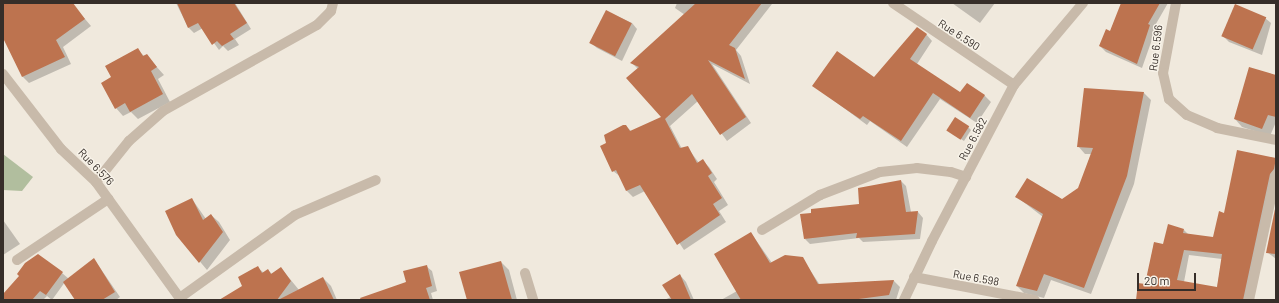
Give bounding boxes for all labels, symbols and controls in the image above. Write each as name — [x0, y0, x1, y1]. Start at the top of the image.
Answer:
street label: Rue 6.590 — [936, 17, 982, 53]
street label: Rue 6.596 — [1147, 24, 1165, 72]
street label: Rue 6.582 — [956, 115, 990, 163]
street label: Rue 6.576 — [75, 146, 117, 188]
scale bar — [1139, 265, 1198, 291]
street label: Rue 6.598 — [952, 267, 1000, 289]
text: 20 m — [1144, 273, 1170, 287]

